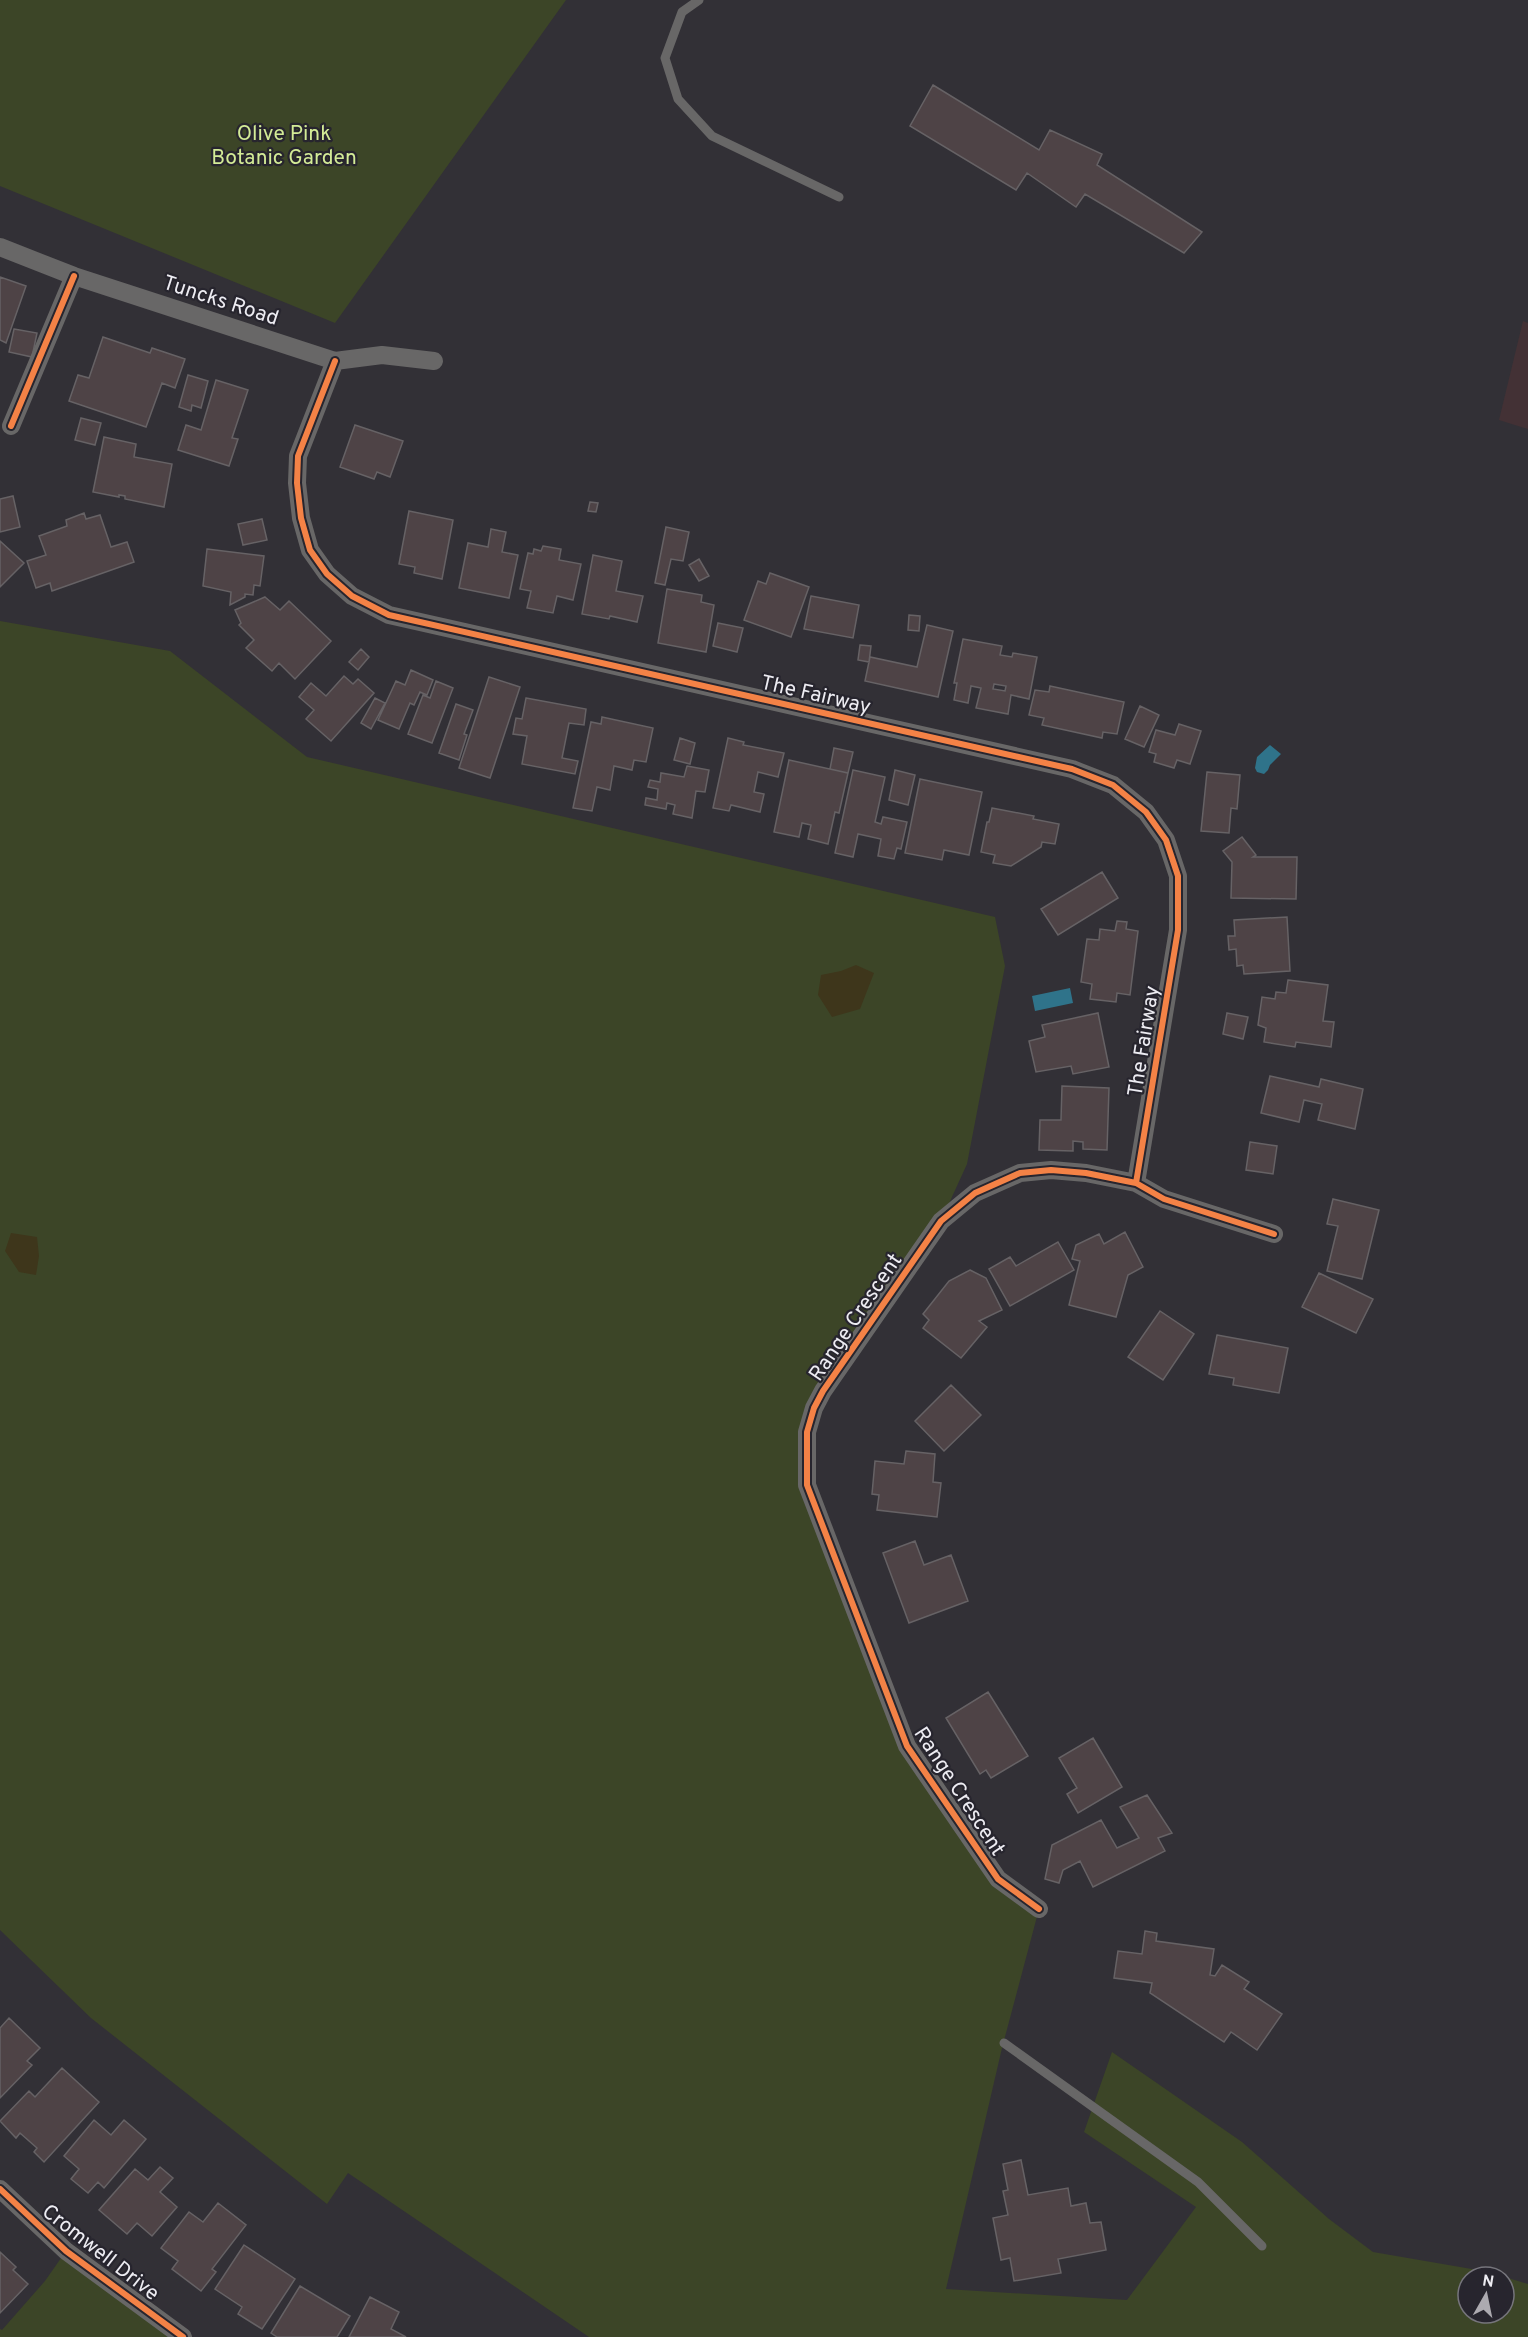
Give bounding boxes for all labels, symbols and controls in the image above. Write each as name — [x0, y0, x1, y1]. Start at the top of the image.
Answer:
park label: Olive Pink Botanic Garden — [211, 121, 357, 172]
street label: Tuncks Road — [159, 270, 282, 333]
street label: The Fairway — [758, 670, 873, 721]
street label: The Fairway — [1122, 984, 1167, 1099]
street label: Range Crescent — [803, 1249, 909, 1387]
street label: Range Crescent — [907, 1722, 1011, 1862]
street label: Cromwell Drive — [36, 2199, 164, 2308]
north arrow — [1456, 2265, 1516, 2325]
text: N — [1481, 2271, 1495, 2293]

